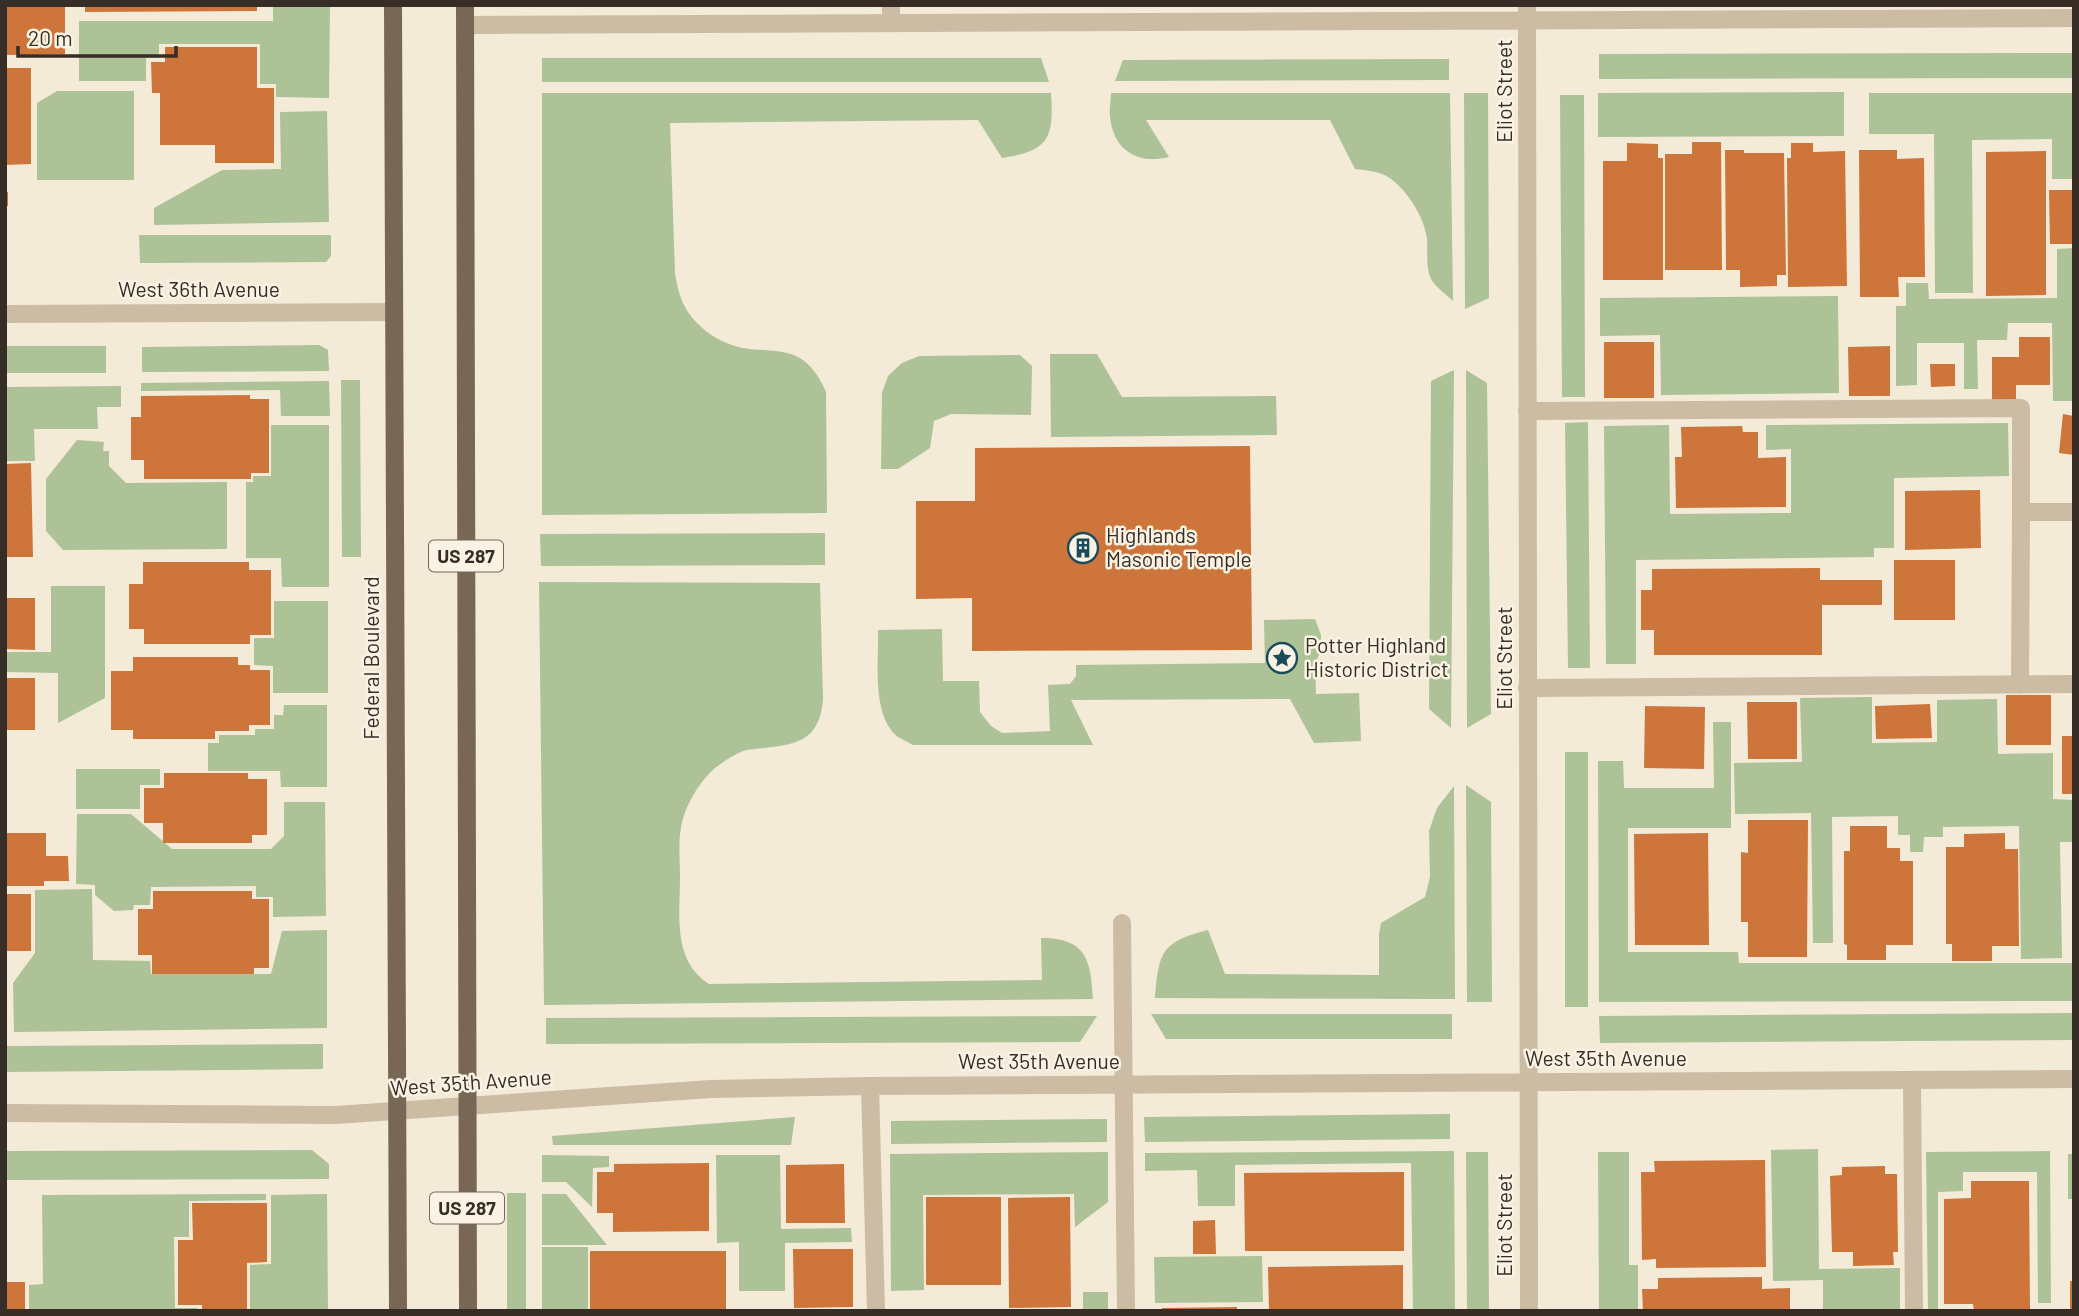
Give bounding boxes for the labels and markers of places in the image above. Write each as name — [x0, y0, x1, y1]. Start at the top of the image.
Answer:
place label: Highlands Masonic Temple — [1106, 522, 1252, 571]
building icon: Highlands Masonic Temple — [1066, 531, 1100, 565]
place label: Potter Highland Historic District — [1305, 632, 1449, 681]
place icon: Potter Highland Historic District — [1265, 641, 1299, 675]

